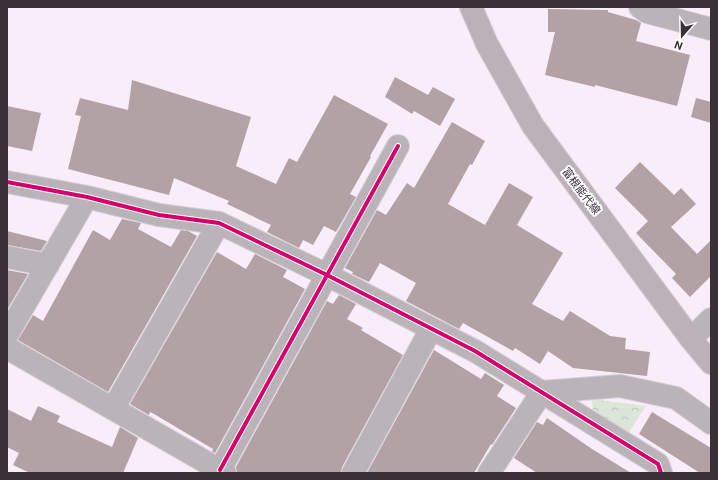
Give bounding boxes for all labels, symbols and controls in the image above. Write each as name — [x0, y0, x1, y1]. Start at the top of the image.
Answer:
north arrow — [662, 16, 702, 56]
text: N — [673, 37, 685, 52]
street label: 富根能代線 — [559, 165, 603, 217]

